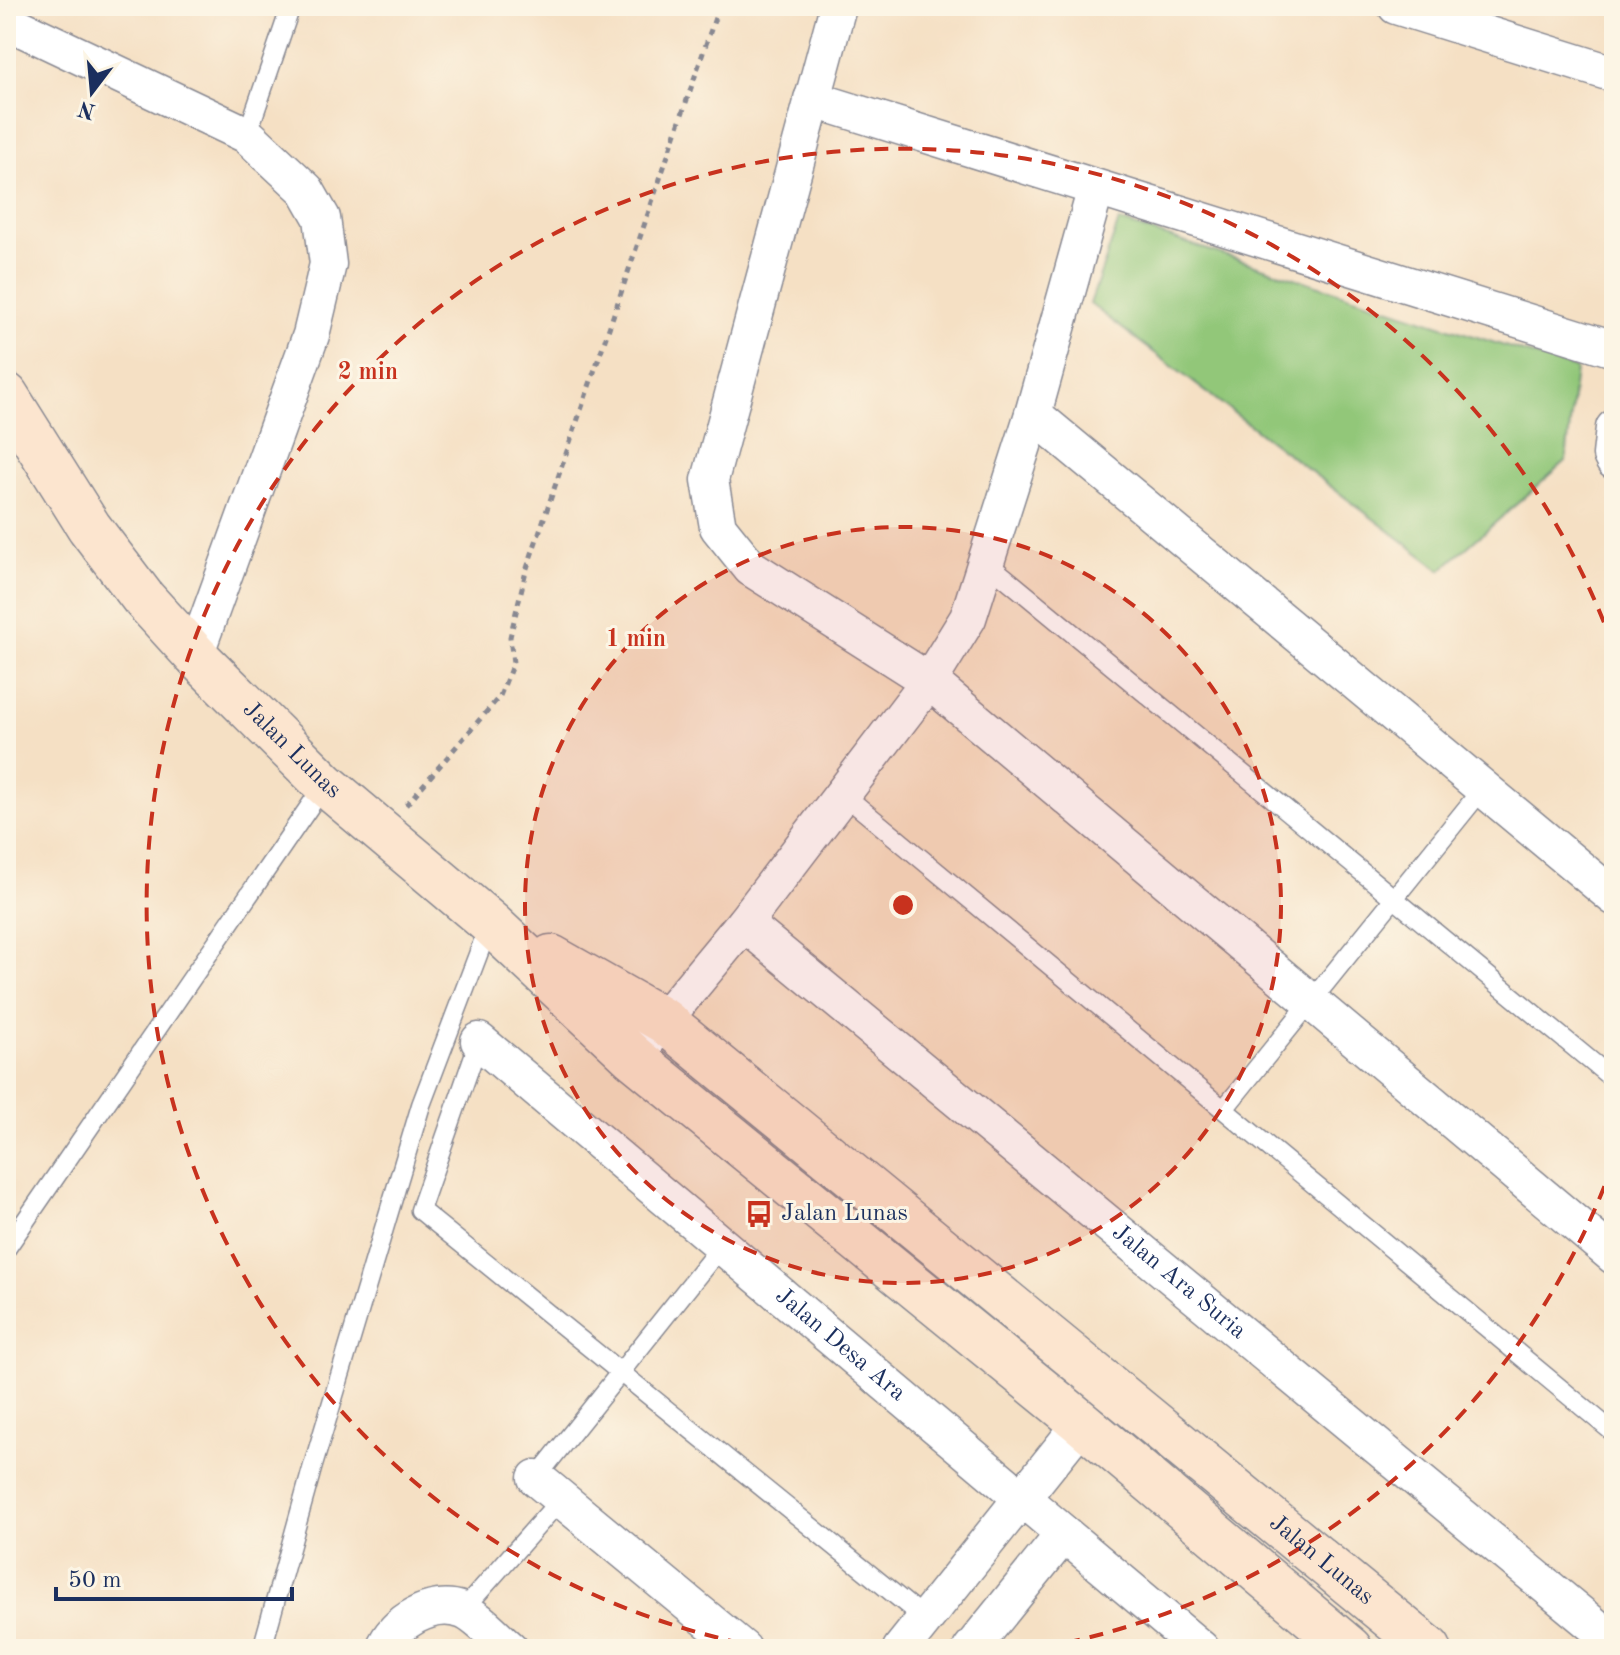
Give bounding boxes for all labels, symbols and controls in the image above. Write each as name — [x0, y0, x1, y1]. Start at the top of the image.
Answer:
north arrow — [52, 52, 132, 132]
text: N — [76, 96, 98, 122]
text: 2 min — [338, 361, 398, 385]
text: 1 min — [606, 628, 666, 652]
street label: Jalan Lunas — [238, 697, 345, 804]
centre of rings — [889, 891, 917, 919]
bus stop icon: Jalan Lunas — [744, 1199, 774, 1229]
place label: Jalan Lunas — [781, 1202, 908, 1226]
street label: Jalan Ara Suria — [1107, 1220, 1250, 1344]
street label: Jalan Desa Ara — [770, 1284, 910, 1406]
street label: Jalan Lunas — [1264, 1511, 1378, 1610]
scale bar — [56, 1551, 292, 1601]
text: 50 m — [68, 1569, 122, 1593]

